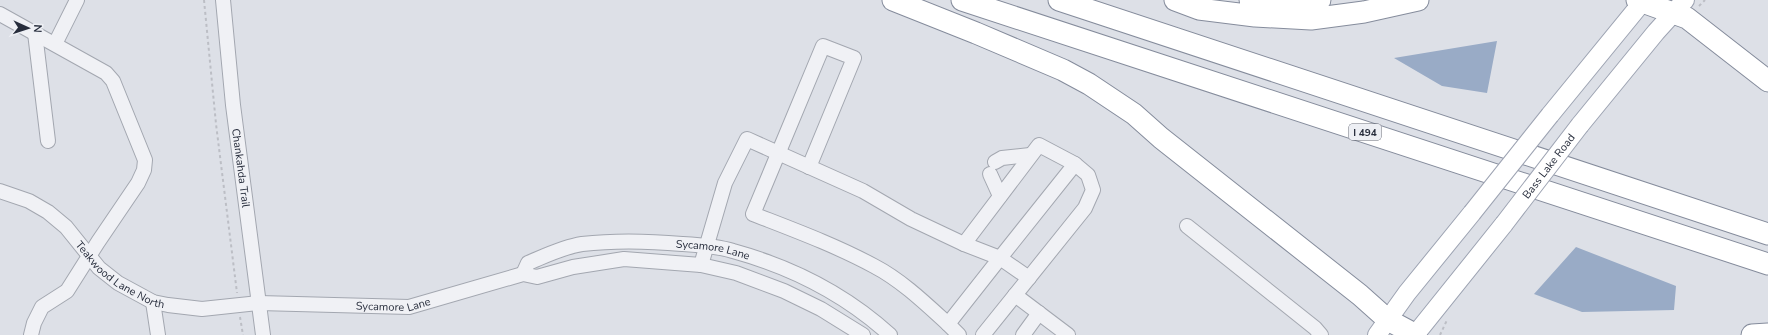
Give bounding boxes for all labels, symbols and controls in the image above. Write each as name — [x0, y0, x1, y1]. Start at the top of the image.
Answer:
north arrow — [8, 8, 48, 48]
text: N — [30, 24, 45, 33]
road number: I 494 — [1349, 124, 1381, 140]
street label: Chankahda Trail — [228, 128, 253, 209]
street label: Bass Lake Road — [1519, 131, 1579, 202]
street label: Sycamore Lane — [675, 236, 752, 264]
street label: Teakwood Lane North — [72, 238, 166, 312]
street label: Sycamore Lane — [356, 294, 432, 315]

